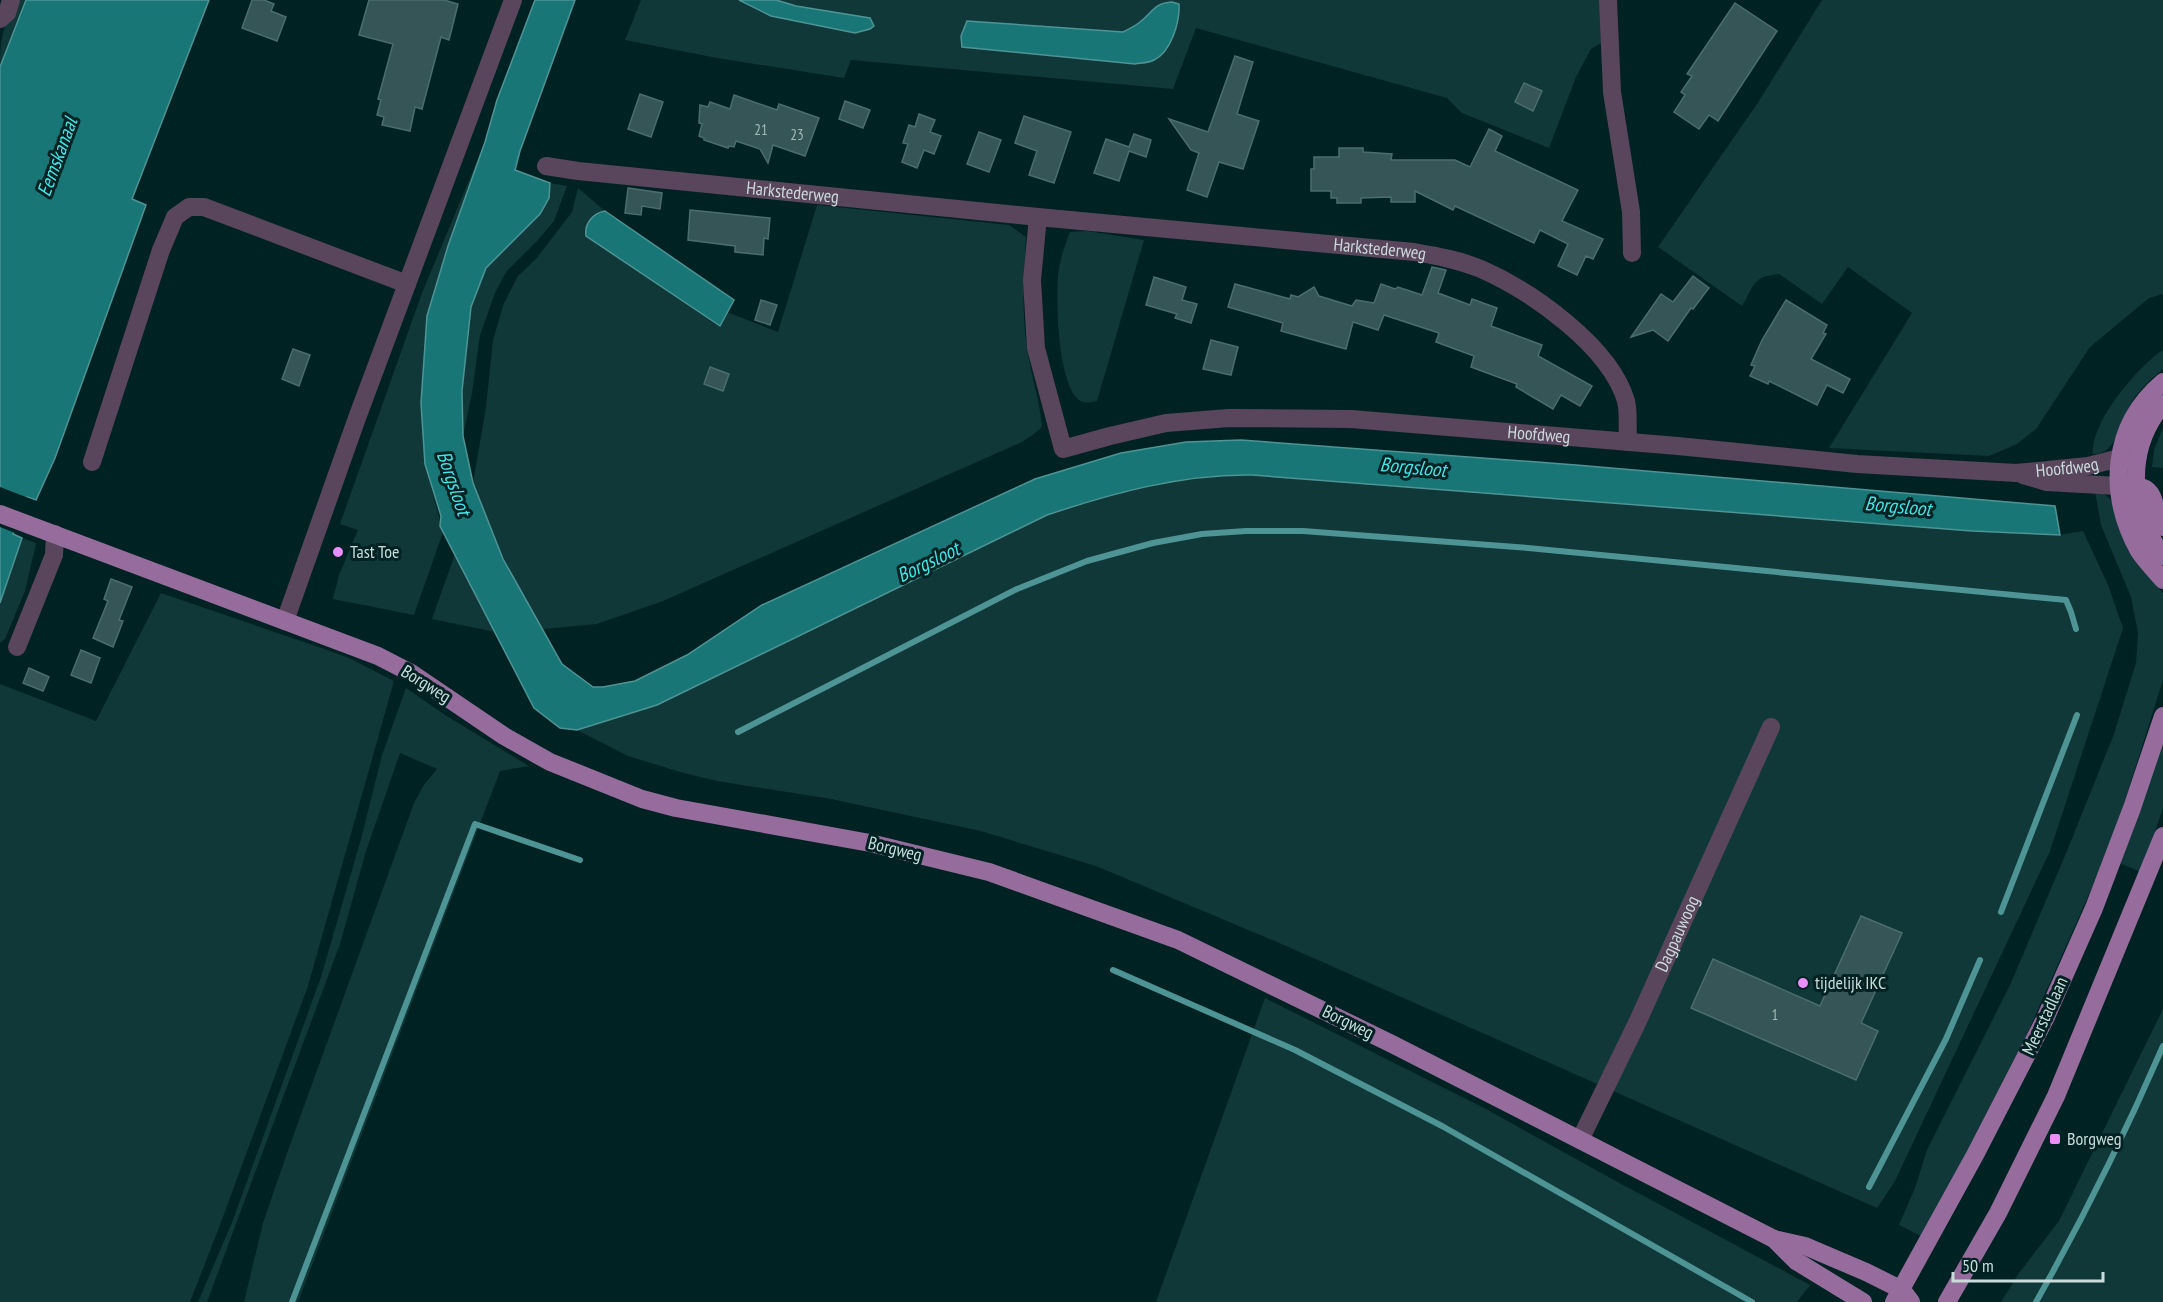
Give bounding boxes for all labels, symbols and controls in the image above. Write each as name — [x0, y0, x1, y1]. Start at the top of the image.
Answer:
water label: Eemskanaal — [31, 112, 84, 200]
house number: 21 — [754, 120, 768, 139]
house number: 23 — [790, 125, 804, 144]
street label: Harkstederweg — [745, 176, 840, 208]
street label: Harkstederweg — [1333, 233, 1428, 265]
street label: Hoofdweg — [1507, 420, 1571, 448]
water label: Borgsloot — [431, 447, 478, 521]
water label: Borgsloot — [1379, 451, 1450, 483]
street label: Hoofdweg — [2035, 452, 2101, 482]
water label: Borgsloot — [1864, 490, 1935, 522]
water label: Borgsloot — [892, 535, 966, 588]
place label: Tast Toe — [350, 540, 400, 563]
marker: Tast Toe — [331, 545, 345, 559]
street label: Borgweg — [397, 659, 455, 708]
street label: Borgweg — [866, 831, 924, 866]
street label: Dagpauwoog — [1650, 892, 1704, 975]
place label: tijdelijk IKC — [1815, 971, 1886, 994]
street label: Meerstadlaan — [2016, 973, 2073, 1059]
marker: tijdelijk IKC — [1796, 976, 1810, 990]
street label: Borgweg — [1319, 999, 1378, 1044]
house number: 1 — [1772, 1005, 1778, 1024]
place label: Borgweg — [2067, 1127, 2122, 1150]
marker: Borgweg — [2048, 1132, 2062, 1146]
scale bar — [1953, 1245, 2103, 1283]
text: 50 m — [1962, 1254, 1994, 1277]

